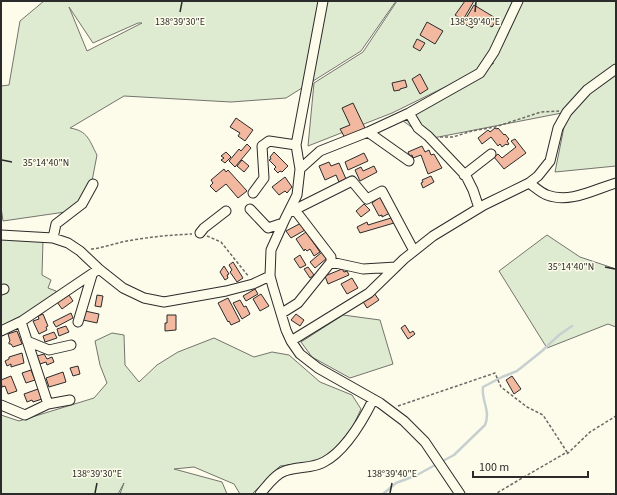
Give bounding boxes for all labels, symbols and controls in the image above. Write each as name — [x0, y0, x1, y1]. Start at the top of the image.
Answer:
text: 138°39'30"E — [155, 15, 205, 29]
text: 138°39'40"E — [450, 15, 500, 29]
text: 35°14'40"N — [23, 156, 69, 170]
text: 35°14'40"N — [548, 260, 594, 274]
scale bar — [473, 453, 588, 479]
text: 100 m — [479, 459, 509, 476]
text: 138°39'30"E — [72, 467, 122, 481]
text: 138°39'40"E — [367, 467, 417, 481]

